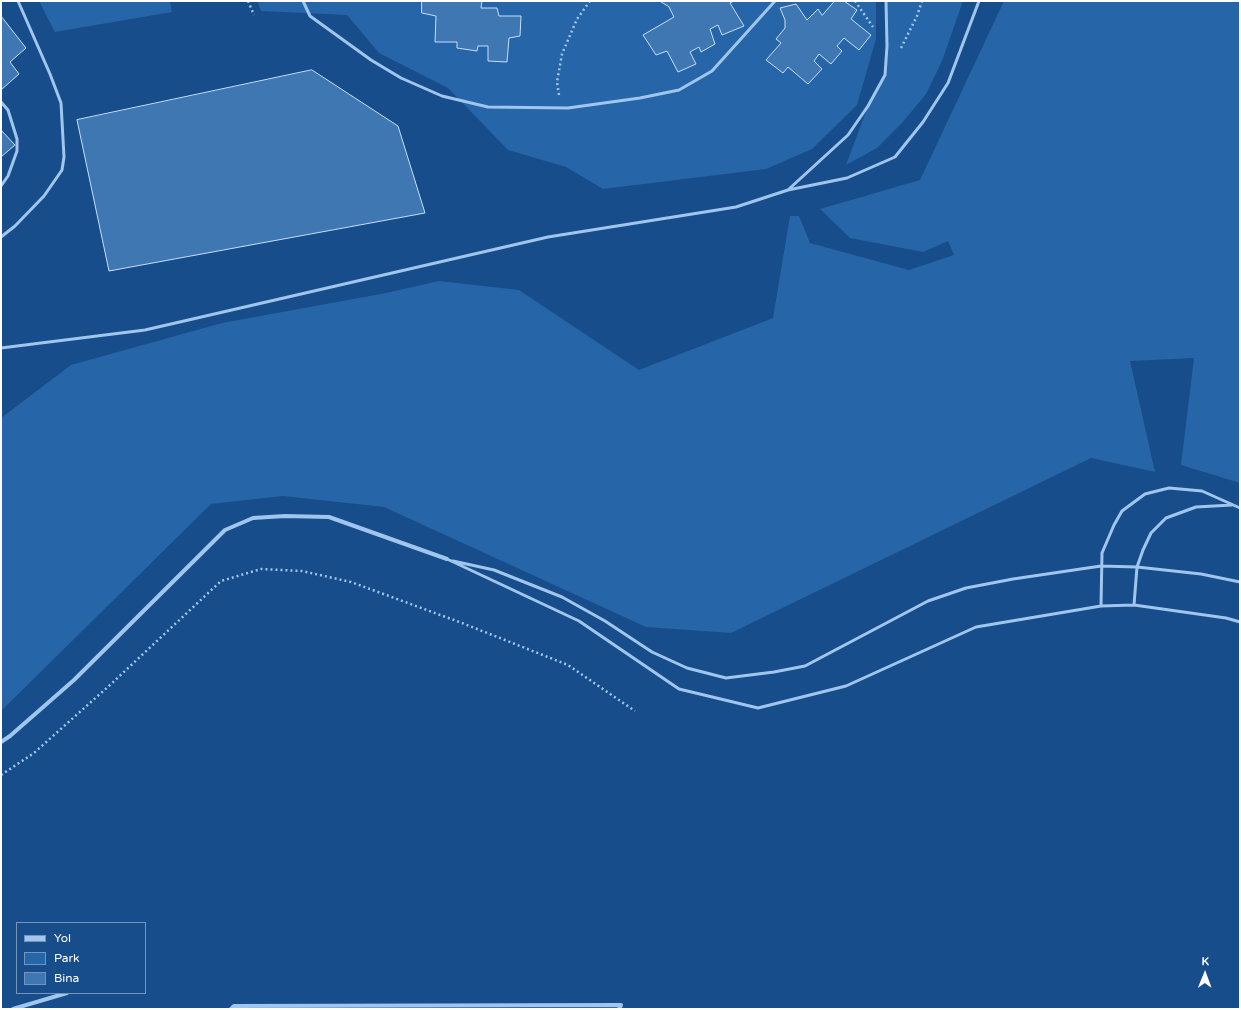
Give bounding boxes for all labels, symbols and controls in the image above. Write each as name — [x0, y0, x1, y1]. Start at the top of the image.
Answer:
legend — [16, 922, 146, 994]
text: Yol — [54, 931, 71, 945]
text: Park — [54, 951, 80, 965]
north arrow — [1185, 954, 1225, 994]
text: K — [1201, 955, 1209, 968]
text: Bina — [54, 971, 79, 985]

